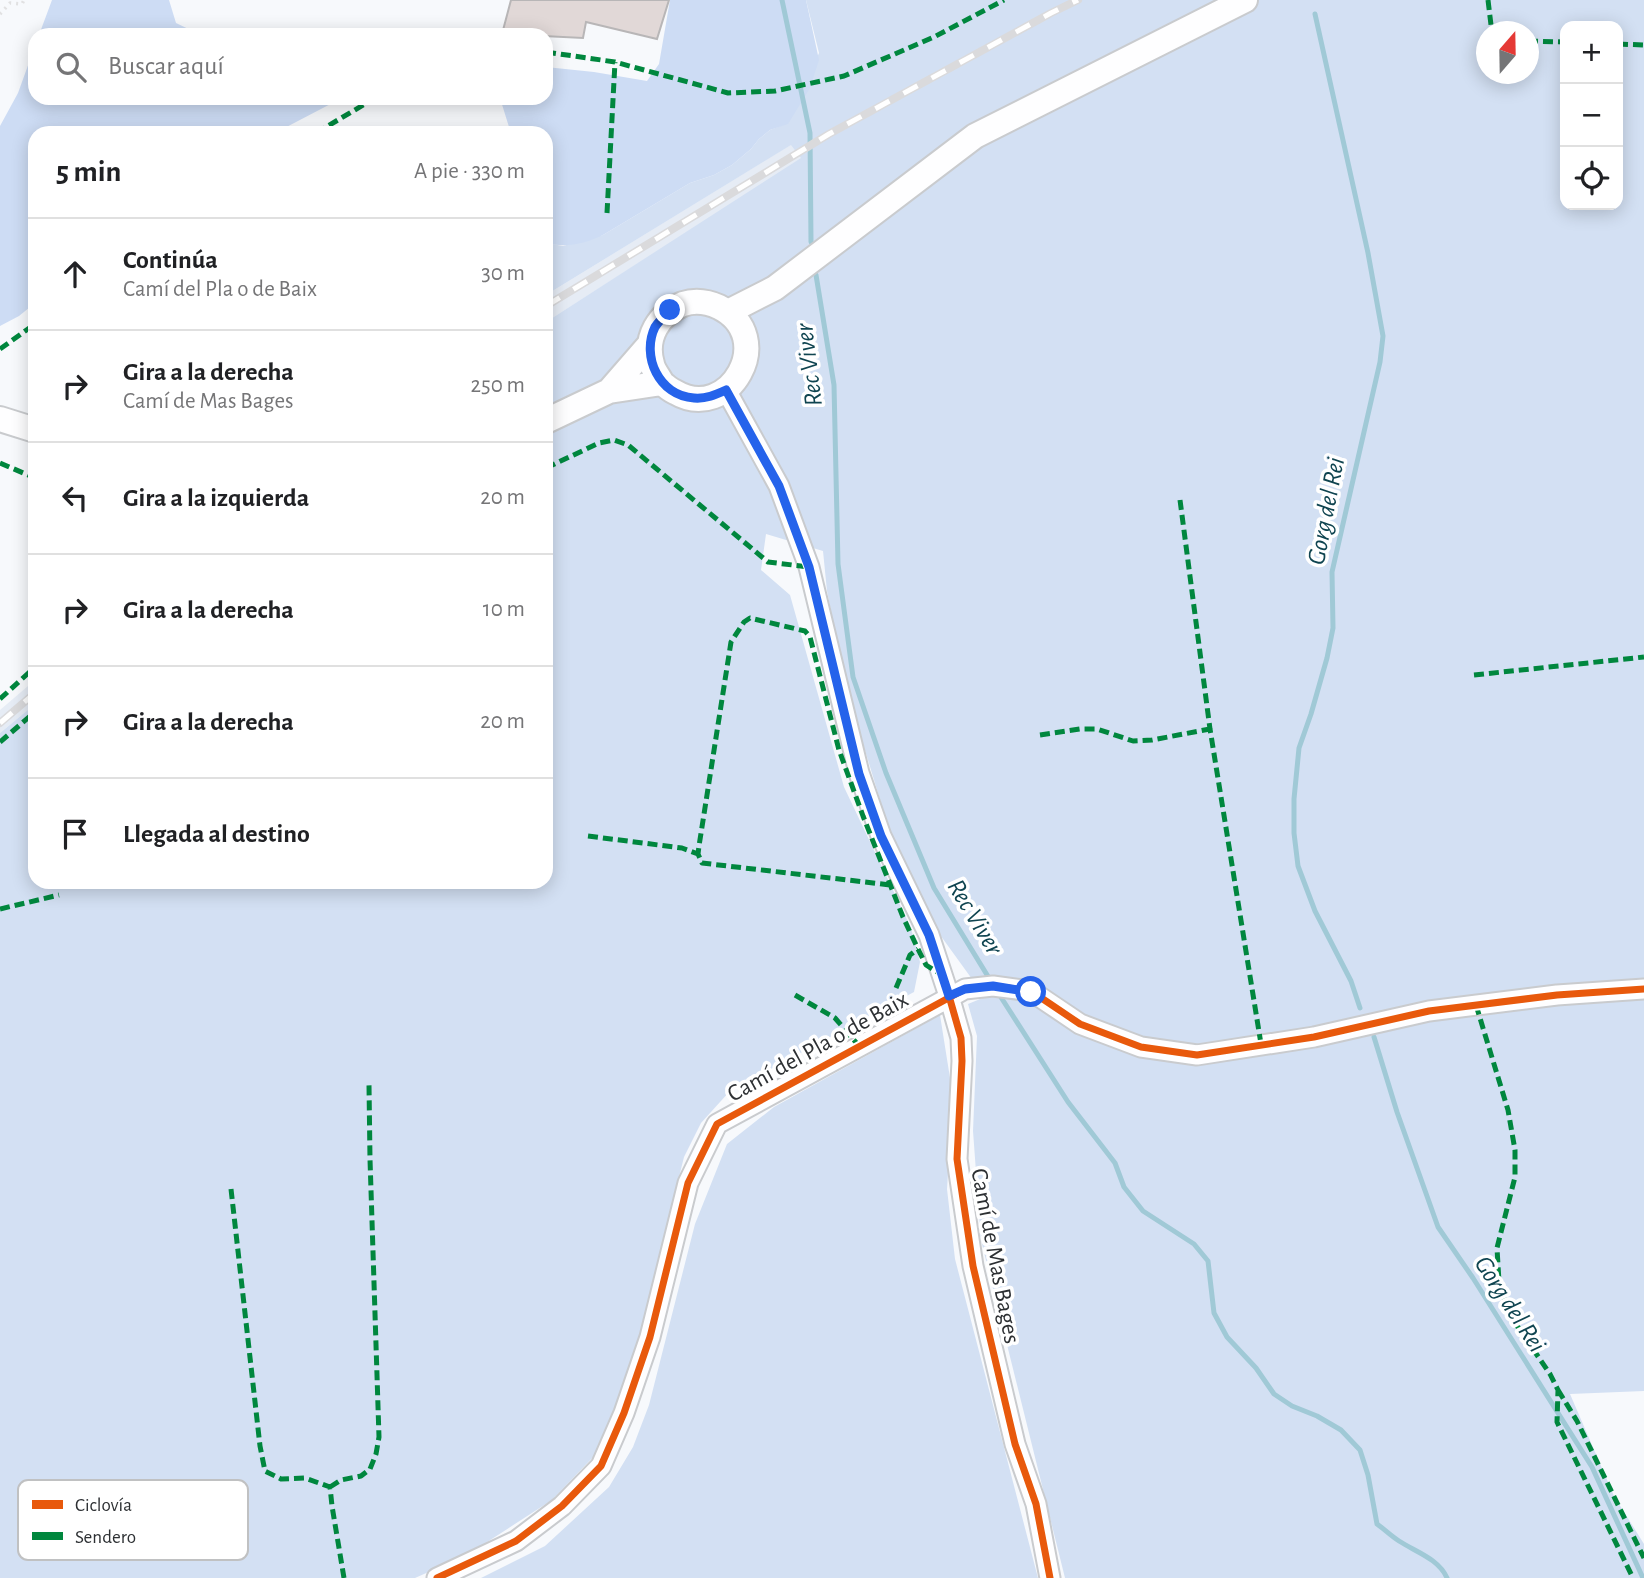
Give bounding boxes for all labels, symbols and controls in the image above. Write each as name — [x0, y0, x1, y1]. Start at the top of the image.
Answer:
north arrow — [1476, 21, 1539, 84]
map controls — [1560, 21, 1623, 210]
button: + — [1560, 21, 1623, 84]
search box — [28, 28, 553, 105]
icon: search — [52, 48, 90, 86]
text: Buscar aquí — [108, 53, 224, 79]
button: − — [1560, 84, 1623, 147]
button: locate — [1560, 147, 1623, 210]
text: 5 min — [56, 157, 121, 187]
text: A pie · 330 m — [414, 160, 525, 183]
text: Continúa — [123, 247, 218, 273]
icon: ahead — [56, 255, 94, 293]
text: 30 m — [481, 262, 525, 285]
text: Camí del Pla o de Baix — [123, 278, 317, 301]
route end — [654, 294, 685, 325]
water label: Rec Viver — [791, 321, 827, 408]
text: Gira a la derecha — [123, 359, 294, 385]
icon: right — [56, 367, 94, 405]
text: 250 m — [471, 374, 525, 397]
text: Camí de Mas Bages — [123, 390, 294, 413]
water label: Gorg del Rei — [1303, 455, 1349, 567]
icon: left — [56, 479, 94, 517]
text: Gira a la izquierda — [123, 485, 309, 511]
text: 20 m — [480, 486, 525, 509]
icon: right — [56, 591, 94, 629]
text: Gira a la derecha — [123, 597, 294, 623]
text: 10 m — [483, 598, 525, 621]
icon: right — [56, 703, 94, 741]
text: Gira a la derecha — [123, 709, 294, 735]
text: 20 m — [480, 710, 525, 733]
icon: arrive — [56, 815, 94, 853]
text: Llegada al destino — [123, 821, 310, 847]
water label: Rec Viver — [942, 875, 1008, 961]
route start — [1015, 976, 1046, 1007]
street label: Camí del Pla o de Baix — [724, 987, 913, 1107]
street label: Camí de Mas Bages — [966, 1166, 1024, 1346]
water label: Gorg del Rei — [1469, 1251, 1551, 1357]
legend — [18, 1480, 248, 1560]
text: Ciclovía — [75, 1496, 132, 1515]
text: Sendero — [75, 1528, 136, 1547]

